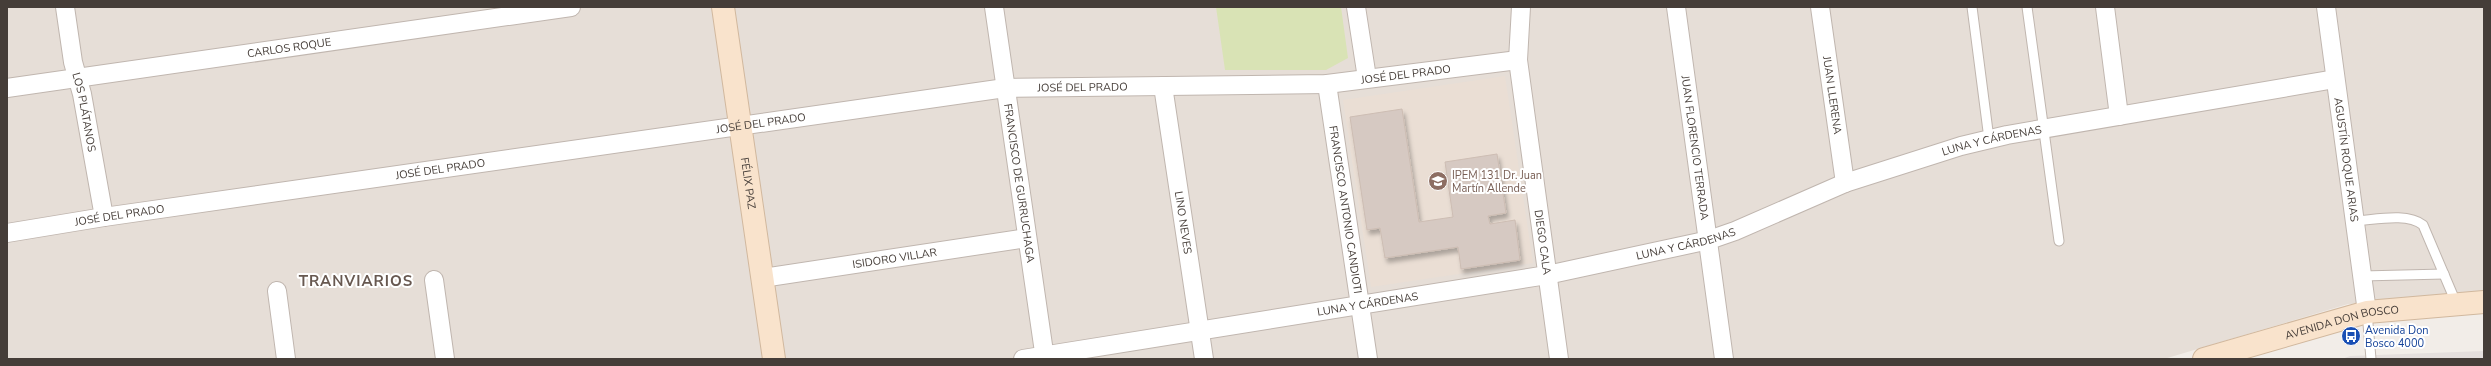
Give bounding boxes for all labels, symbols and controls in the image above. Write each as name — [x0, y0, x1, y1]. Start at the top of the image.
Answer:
street label: CARLOS ROQUE — [246, 35, 332, 61]
street label: JUAN LLERENA — [1819, 54, 1845, 135]
street label: JOSÉ DEL PRADO — [1359, 62, 1452, 88]
street label: LOS PLÁTANOS — [68, 71, 99, 153]
street label: JUAN FLORENCIO TERRADA — [1677, 74, 1712, 221]
street label: JOSÉ DEL PRADO — [1036, 79, 1128, 96]
street label: AGUSTÍN ROQUE ARIAS — [2330, 97, 2362, 223]
street label: FRANCISCO DE GURRUCHAGA — [1000, 103, 1038, 264]
street label: JOSÉ DEL PRADO — [714, 110, 807, 137]
street label: LUNA Y CÁRDENAS — [1940, 122, 2043, 160]
street label: FRANCISCO ANTONIO CANDIOTI — [1325, 125, 1365, 295]
street label: JOSÉ DEL PRADO — [394, 156, 486, 183]
street label: FÉLIX PAZ — [737, 157, 759, 210]
place label: IPEM 131 Dr. Juan Martín Allende — [1452, 168, 1542, 196]
school or university icon: IPEM 131 Dr. Juan Martín Allende — [1427, 170, 1449, 192]
street label: LINO NEVES — [1171, 190, 1195, 255]
street label: JOSÉ DEL PRADO — [73, 201, 165, 230]
street label: DIEGO CALA — [1531, 209, 1554, 276]
street label: LUNA Y CÁRDENAS — [1635, 224, 1738, 264]
street label: ISIDORO VILLAR — [851, 245, 938, 272]
district label: TRANVIARIOS — [299, 271, 413, 291]
street label: LUNA Y CÁRDENAS — [1316, 289, 1420, 320]
street label: AVENIDA DON BOSCO — [2283, 302, 2399, 343]
place label: Avenida Don Bosco 4000 — [2365, 323, 2429, 351]
bus stop icon: Avenida Don Bosco 4000 — [2340, 325, 2362, 347]

